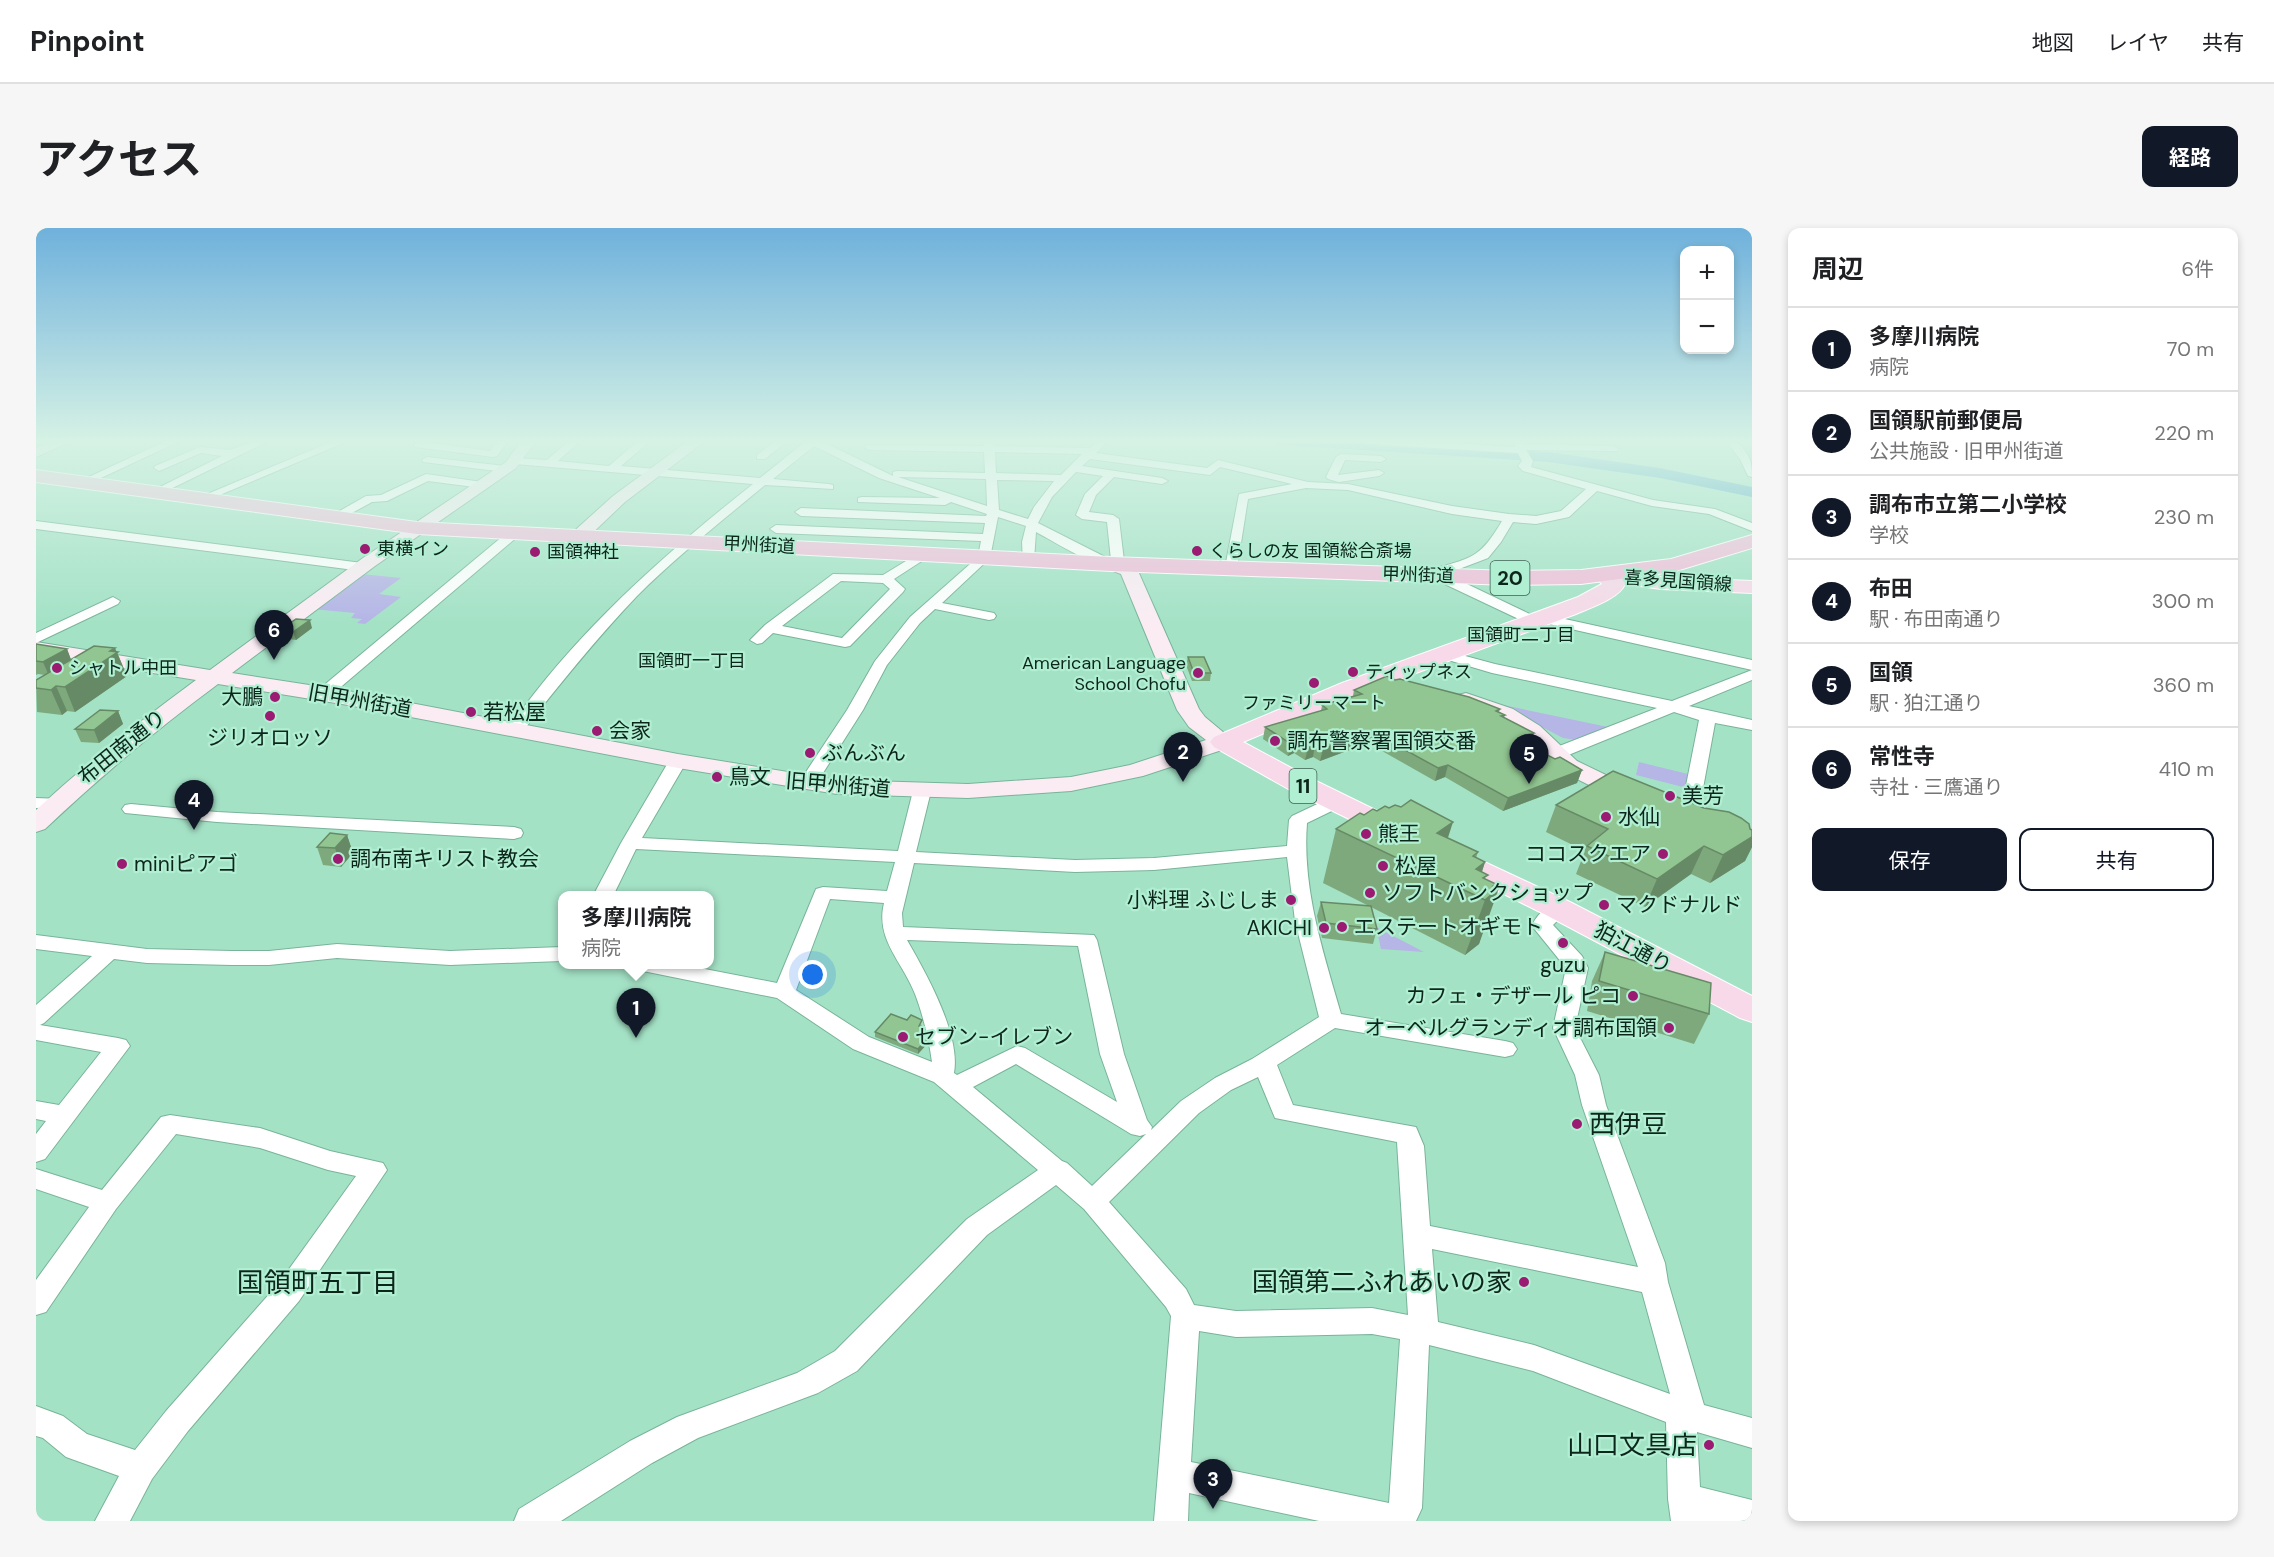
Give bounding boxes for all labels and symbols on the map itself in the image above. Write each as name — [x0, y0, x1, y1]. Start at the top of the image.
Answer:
street label: 甲州街道 — [722, 531, 796, 559]
place label: 東横イン — [377, 537, 449, 561]
place label: くらしの友 国領総合斎場 — [1209, 539, 1412, 563]
place label: 国領神社 — [547, 540, 619, 564]
marker: 東横イン — [358, 542, 372, 556]
marker: くらしの友 国領総合斎場 — [1190, 544, 1204, 558]
marker: 国領神社 — [528, 545, 542, 559]
road number: 20 — [1490, 561, 1530, 595]
street label: 甲州街道 — [1382, 562, 1454, 588]
street label: 喜多見国領線 — [1623, 565, 1733, 597]
pin: 6 — [254, 610, 294, 660]
district label: 国領町二丁目 — [1467, 623, 1575, 647]
district label: 国領町一丁目 — [638, 649, 746, 673]
place label: American Language School Chofu — [1022, 651, 1186, 696]
place label: シャトル中田 — [69, 656, 177, 680]
place label: ティップネス — [1365, 660, 1472, 684]
marker: シャトル中田 — [50, 661, 64, 675]
marker: ティップネス — [1346, 665, 1360, 679]
marker: American Language School Chofu — [1191, 666, 1205, 680]
marker: ファミリーマート — [1307, 676, 1321, 690]
street label: 旧甲州街道 — [306, 678, 414, 724]
place label: 大鵬 — [221, 683, 263, 711]
marker: 大鵬 — [268, 690, 282, 704]
place label: ファミリーマート — [1242, 691, 1386, 715]
place label: 若松屋 — [483, 698, 546, 726]
street label: 布田南通り — [72, 703, 172, 791]
marker: 若松屋 — [464, 705, 478, 719]
marker: ジリオロッソ — [263, 709, 277, 723]
place label: 会家 — [609, 717, 651, 745]
place label: ジリオロッソ — [207, 724, 333, 752]
marker: 会家 — [590, 724, 604, 738]
place label: 調布警察署国領交番 — [1287, 727, 1476, 755]
pin: 2 — [1164, 732, 1202, 782]
marker: 調布警察署国領交番 — [1268, 734, 1282, 748]
pin: 5 — [1510, 734, 1548, 784]
place label: ぶんぶん — [822, 739, 906, 767]
marker: ぶんぶん — [803, 746, 817, 760]
place label: 鳥文 — [729, 763, 771, 791]
street label: 旧甲州街道 — [784, 766, 892, 804]
road number: 11 — [1290, 769, 1316, 803]
marker: 鳥文 — [710, 770, 724, 784]
pin: 4 — [174, 780, 214, 830]
place label: 美芳 — [1682, 782, 1724, 810]
marker: 美芳 — [1663, 789, 1677, 803]
place label: 水仙 — [1618, 803, 1660, 831]
marker: 水仙 — [1599, 810, 1613, 824]
place label: 熊王 — [1378, 820, 1420, 848]
marker: 熊王 — [1359, 827, 1373, 841]
place label: ココスクエア — [1525, 840, 1651, 868]
place label: 調布南キリスト教会 — [350, 845, 539, 873]
marker: ココスクエア — [1656, 847, 1670, 861]
place label: miniピアゴ — [134, 850, 238, 878]
marker: 調布南キリスト教会 — [331, 852, 345, 866]
place label: 松屋 — [1395, 852, 1437, 880]
marker: miniピアゴ — [115, 857, 129, 871]
marker: 松屋 — [1376, 859, 1390, 873]
place label: ソフトバンクショップ — [1382, 879, 1593, 907]
place label: 小料理 ふじしま — [1126, 886, 1279, 914]
marker: ソフトバンクショップ — [1363, 886, 1377, 900]
place label: マクドナルド — [1616, 891, 1742, 919]
marker: 小料理 ふじしま — [1284, 893, 1298, 907]
marker: マクドナルド — [1597, 898, 1611, 912]
place label: エステートオギモト — [1354, 913, 1543, 941]
place label: AKICHI — [1247, 914, 1312, 942]
street label: 狛江通り — [1589, 916, 1677, 980]
marker: エステートオギモト — [1335, 920, 1349, 934]
marker: AKICHI — [1317, 921, 1331, 935]
marker: guzu — [1556, 936, 1570, 950]
place label: guzu — [1540, 951, 1586, 979]
your location — [798, 960, 827, 989]
place label: カフェ・デザール ピコ — [1405, 982, 1621, 1010]
pin: 1 — [616, 988, 656, 1038]
marker: カフェ・デザール ピコ — [1626, 989, 1640, 1003]
place label: オーベルグランディオ調布国領 — [1364, 1014, 1657, 1042]
marker: オーベルグランディオ調布国領 — [1662, 1021, 1676, 1035]
place label: セブン-イレブン — [915, 1023, 1073, 1051]
marker: セブン-イレブン — [896, 1030, 910, 1044]
place label: 西伊豆 — [1589, 1107, 1667, 1141]
marker: 西伊豆 — [1570, 1117, 1584, 1131]
district label: 国領町五丁目 — [237, 1265, 399, 1300]
place label: 国領第二ふれあいの家 — [1252, 1265, 1512, 1299]
marker: 国領第二ふれあいの家 — [1517, 1275, 1531, 1289]
place label: 山口文具店 — [1567, 1428, 1697, 1462]
marker: 山口文具店 — [1702, 1438, 1716, 1452]
pin: 3 — [1194, 1460, 1232, 1509]

